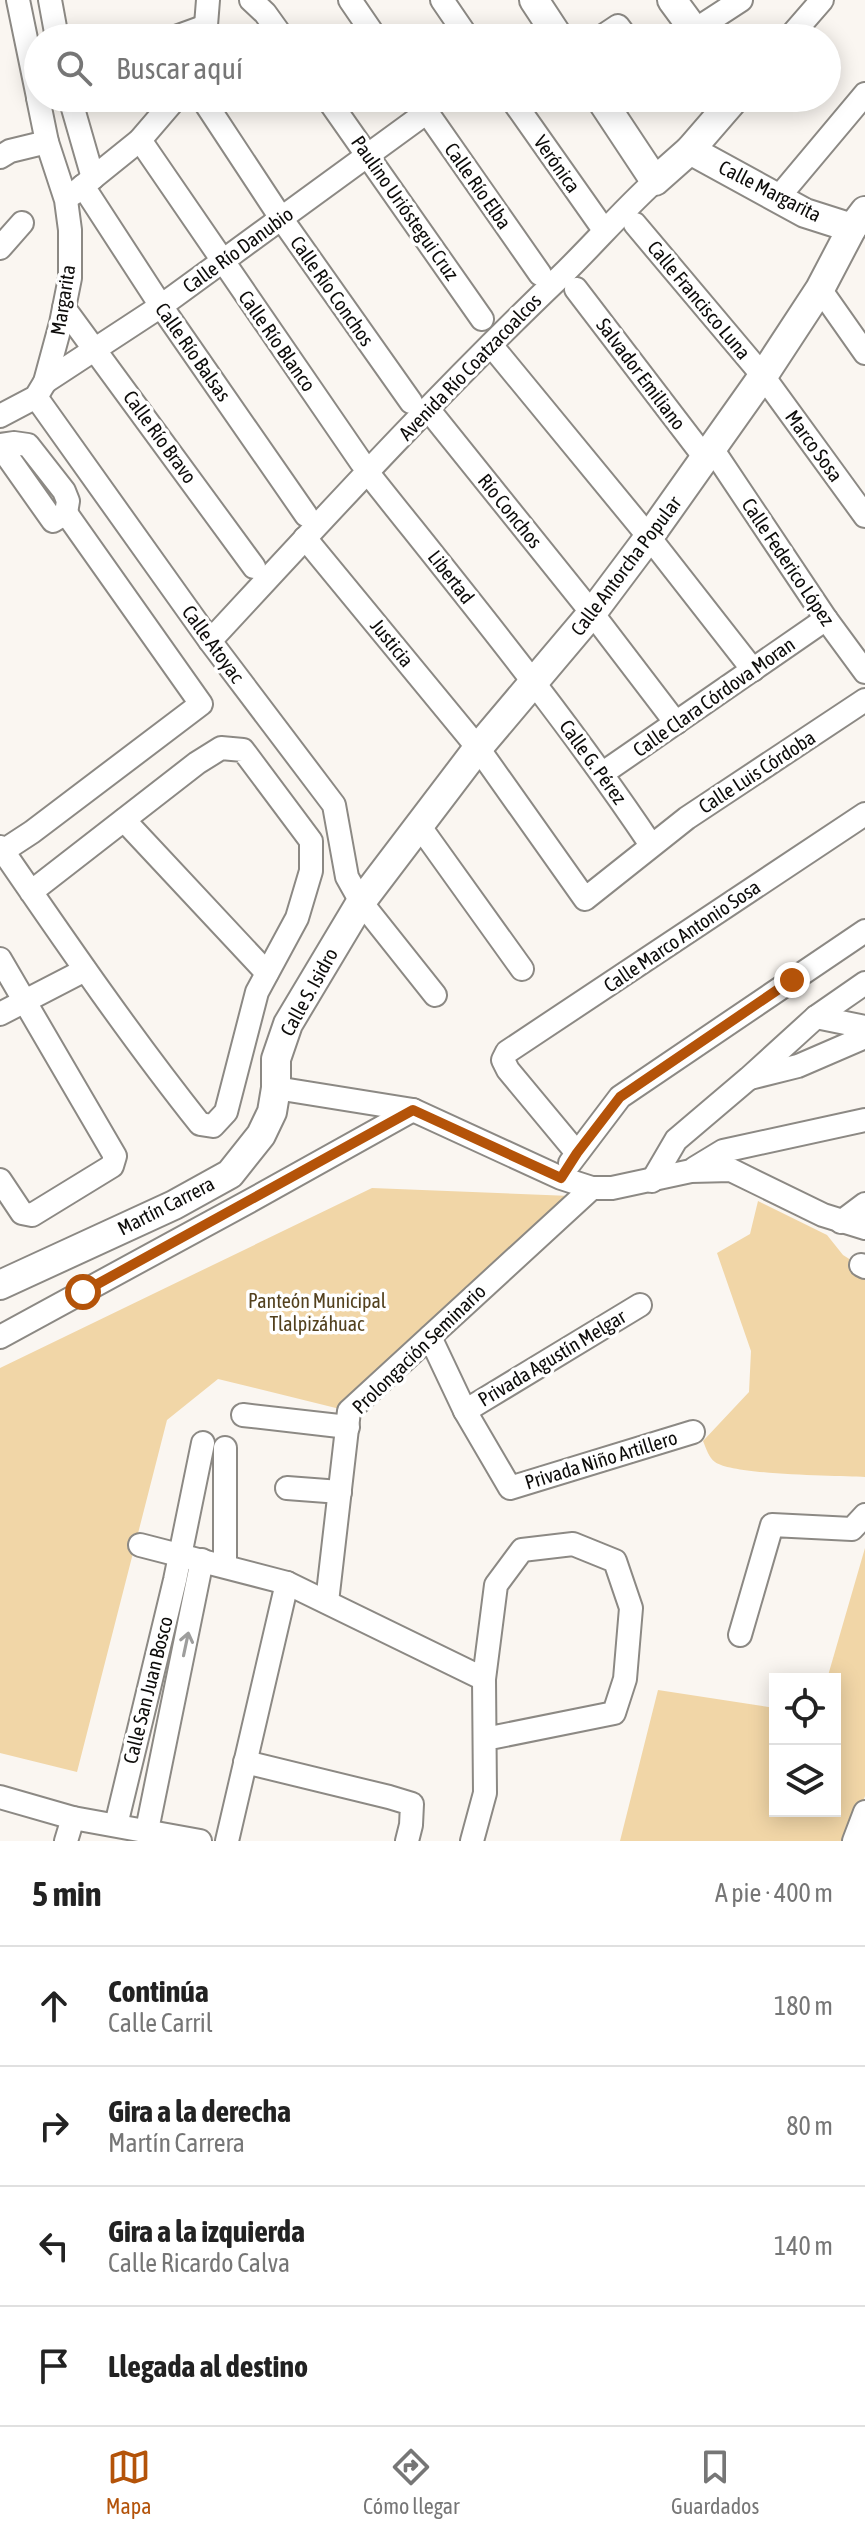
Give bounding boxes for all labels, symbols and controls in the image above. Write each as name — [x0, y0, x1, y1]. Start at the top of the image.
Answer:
search box — [24, 24, 841, 112]
icon: search — [52, 46, 96, 90]
text: Buscar aquí — [116, 51, 243, 85]
street label: Paulino Urióstegui Cruz — [347, 131, 464, 284]
street label: Verónica — [529, 131, 585, 197]
street label: Calle Río Elba — [440, 138, 516, 233]
street label: Calle Margarita — [715, 155, 825, 226]
street label: Calle Río Danubio — [178, 202, 297, 297]
street label: Calle Río Conchos — [286, 231, 379, 350]
street label: Calle Francisco Luna — [643, 236, 756, 364]
street label: Margarita — [46, 263, 79, 337]
street label: Calle Río Blanco — [234, 286, 321, 396]
street label: Avenida Río Coatzacoalcos — [394, 289, 545, 445]
street label: Calle Río Balsas — [151, 298, 236, 405]
street label: Salvador Emiliano — [592, 313, 691, 434]
street label: Calle Río Bravo — [119, 386, 202, 488]
street label: Marco Sosa — [781, 406, 848, 486]
street label: Río Conchos — [474, 469, 547, 552]
street label: Calle Antorcha Popular — [566, 491, 686, 640]
street label: Calle Federico López — [737, 494, 840, 630]
street label: Libertad — [424, 546, 479, 608]
street label: Calle Atoyac — [178, 601, 249, 687]
street label: Justicia — [366, 614, 419, 671]
street label: Calle Clara Córdova Moran — [628, 632, 799, 761]
street label: Calle G. Pérez — [555, 715, 632, 808]
street label: Calle Luis Córdoba — [694, 725, 819, 818]
street label: Calle Marco Antonio Sosa — [599, 875, 764, 996]
street label: Calle S. Isidro — [275, 944, 342, 1040]
route end — [774, 962, 810, 998]
street label: Martín Carrera — [114, 1171, 218, 1240]
route start — [65, 1274, 101, 1310]
street label: Prolongación Seminario — [347, 1279, 490, 1418]
park label: Panteón Municipal Tlalpizáhuac — [248, 1289, 387, 1335]
street label: Privada Agustín Melgar — [474, 1304, 631, 1411]
street label: Privada Niño Artillero — [522, 1425, 680, 1494]
street label: Calle San Juan Bosco — [118, 1614, 177, 1766]
one-way arrow — [179, 1632, 194, 1657]
map controls — [769, 1673, 841, 1817]
button: locate — [769, 1673, 841, 1745]
button: layers — [769, 1745, 841, 1817]
text: 5 min — [32, 1874, 101, 1913]
text: A pie · 400 m — [715, 1878, 833, 1908]
text: Continúa — [108, 1974, 209, 2008]
icon: ahead — [32, 1984, 76, 2028]
text: 180 m — [774, 1991, 833, 2021]
text: Calle Carril — [108, 2008, 213, 2038]
text: Gira a la derecha — [108, 2094, 291, 2128]
icon: right — [32, 2104, 76, 2148]
text: 80 m — [786, 2111, 833, 2141]
text: Martín Carrera — [108, 2128, 245, 2158]
text: Gira a la izquierda — [108, 2214, 305, 2248]
icon: left — [32, 2224, 76, 2268]
text: 140 m — [774, 2231, 833, 2261]
text: Calle Ricardo Calva — [108, 2248, 290, 2278]
icon: arrive — [32, 2344, 76, 2388]
text: Llegada al destino — [108, 2349, 308, 2383]
tab: Mapa — [106, 2445, 151, 2519]
tab: Cómo llegar — [363, 2445, 460, 2519]
tab: Guardados — [671, 2445, 759, 2519]

